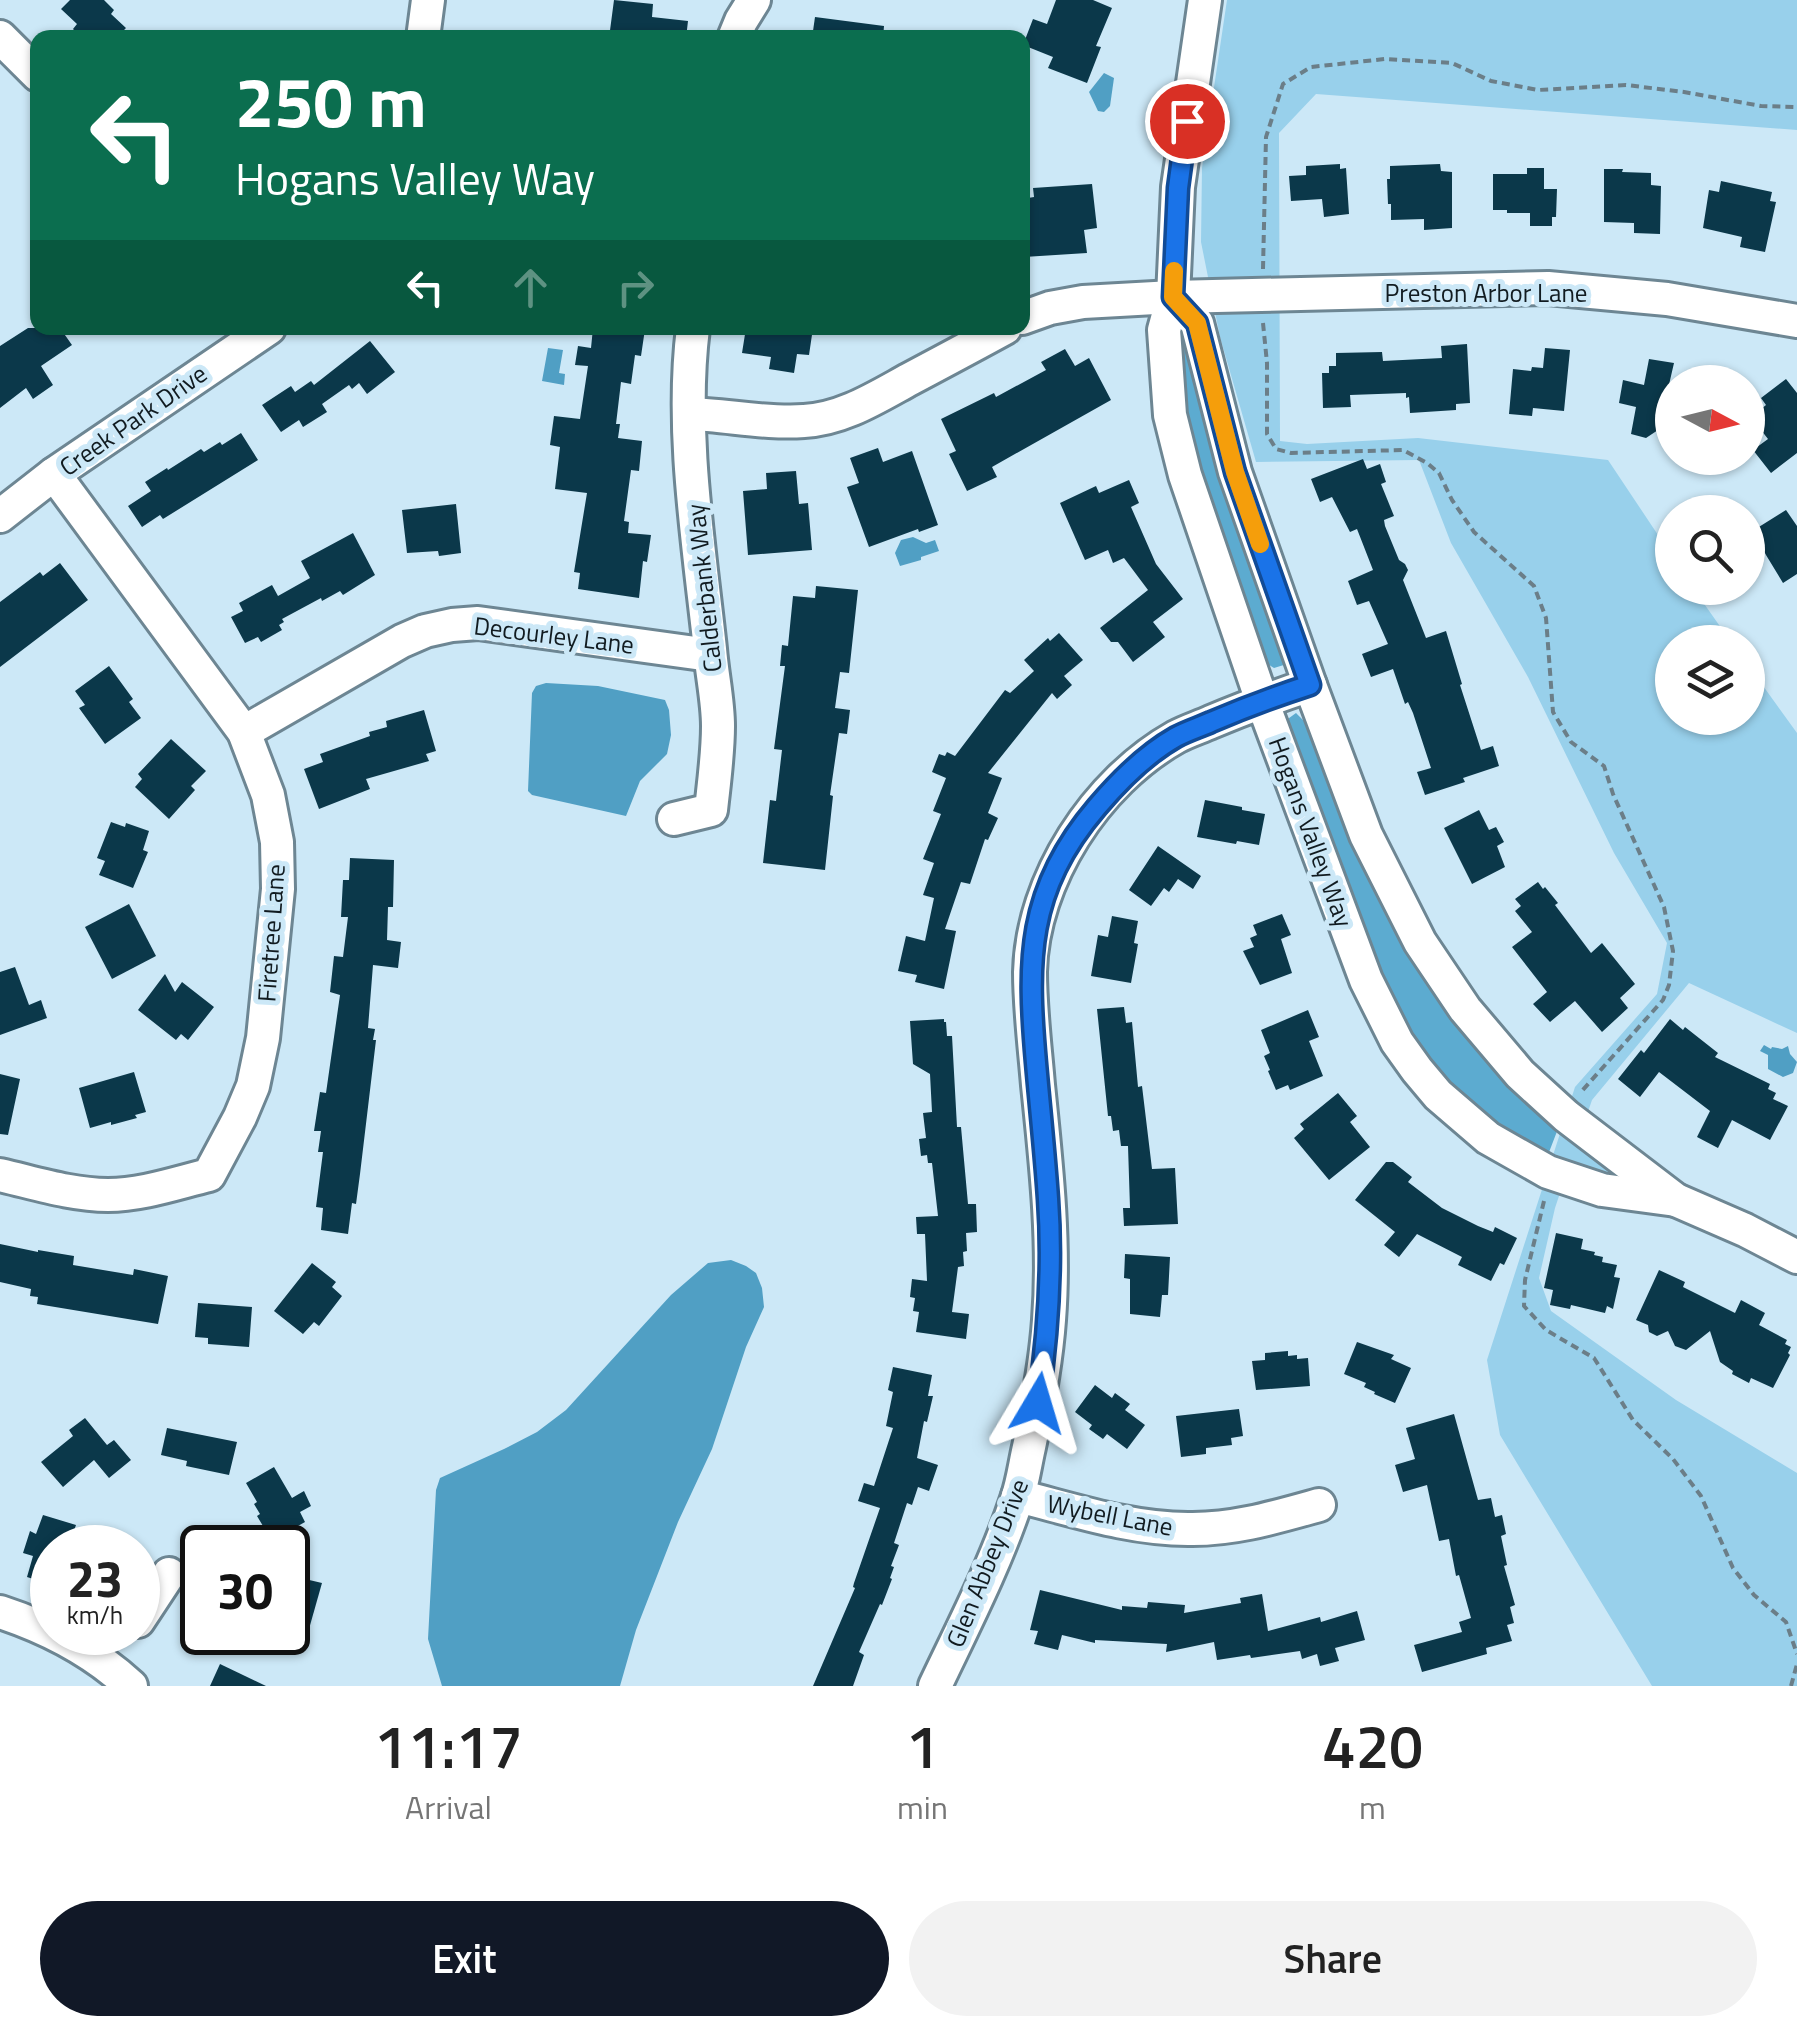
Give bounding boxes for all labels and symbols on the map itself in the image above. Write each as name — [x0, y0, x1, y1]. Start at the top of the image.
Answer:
pin — [1145, 79, 1230, 164]
street label: Preston Arbor Lane — [1385, 274, 1587, 312]
street label: Creek Park Drive — [51, 355, 215, 485]
north arrow — [1655, 365, 1765, 475]
street label: Calderbank Way — [676, 502, 732, 674]
street label: Decourley Lane — [472, 606, 636, 664]
street label: Hogans Valley Way — [1259, 732, 1363, 932]
street label: Firetree Lane — [247, 863, 295, 1003]
position arrow — [986, 1351, 1090, 1455]
street label: Glen Abbey Drive — [936, 1473, 1038, 1653]
street label: Wybell Lane — [1044, 1484, 1176, 1546]
speed limit sign: 30 — [180, 1525, 310, 1655]

